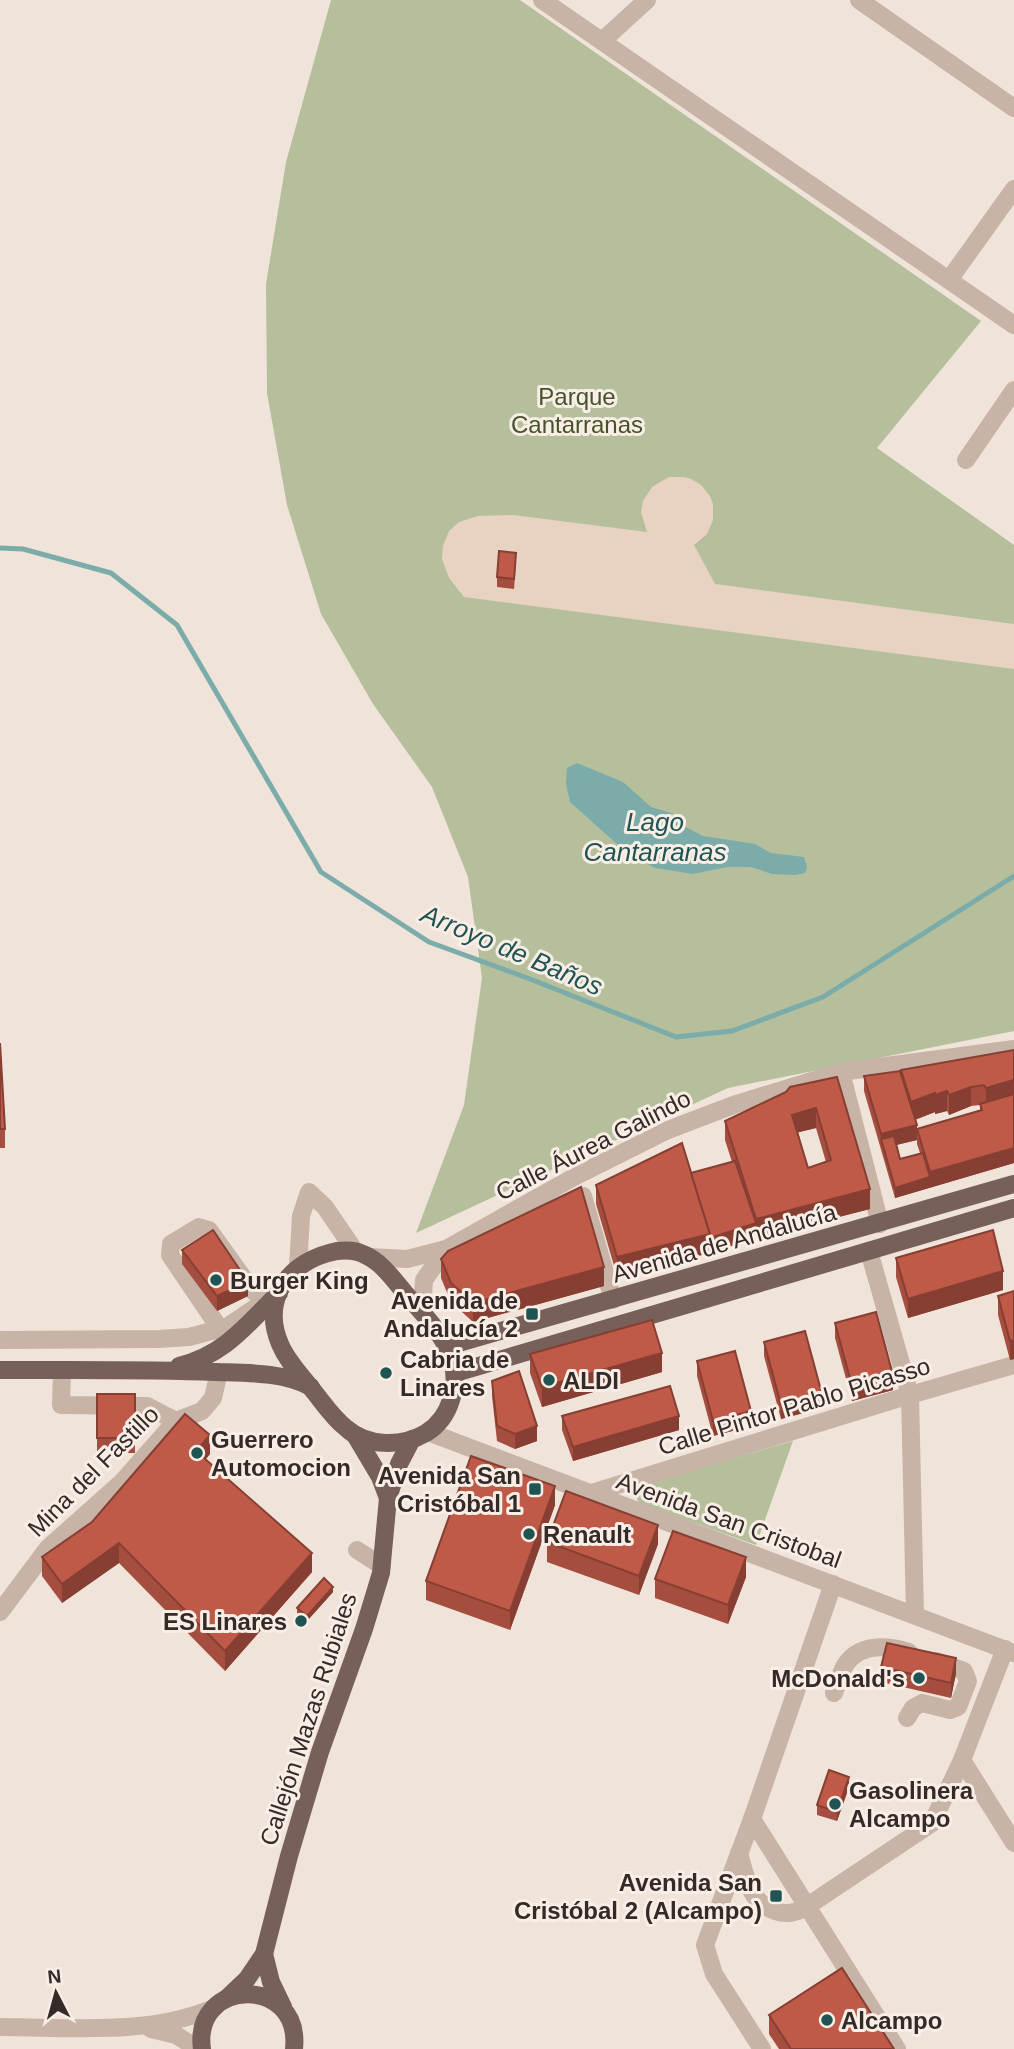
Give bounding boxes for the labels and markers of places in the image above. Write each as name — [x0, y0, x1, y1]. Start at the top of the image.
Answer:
place label: Burger King — [230, 1267, 369, 1294]
marker: Burger King — [208, 1272, 224, 1288]
place label: Avenida de Andalucía 2 — [383, 1287, 518, 1342]
marker: Avenida de Andalucía 2 — [524, 1306, 540, 1322]
place label: Cabria de Linares — [400, 1346, 509, 1401]
marker: Cabria de Linares — [378, 1365, 394, 1381]
place label: ALDI — [563, 1367, 619, 1394]
marker: ALDI — [541, 1372, 557, 1388]
place label: Guerrero Automocion — [211, 1426, 351, 1481]
marker: Guerrero Automocion — [189, 1445, 205, 1461]
place label: Avenida San Cristóbal 1 — [378, 1462, 521, 1517]
marker: Avenida San Cristóbal 1 — [527, 1481, 543, 1497]
place label: Renault — [543, 1521, 631, 1548]
marker: Renault — [521, 1526, 537, 1542]
place label: ES Linares — [163, 1608, 287, 1635]
marker: ES Linares — [293, 1613, 309, 1629]
place label: McDonald's — [771, 1665, 905, 1692]
marker: McDonald's — [911, 1670, 927, 1686]
place label: Gasolinera Alcampo — [849, 1777, 974, 1832]
marker: Gasolinera Alcampo — [827, 1796, 843, 1812]
place label: Avenida San Cristóbal 2 (Alcampo) — [514, 1869, 762, 1924]
marker: Avenida San Cristóbal 2 (Alcampo) — [768, 1888, 784, 1904]
place label: Alcampo — [841, 2007, 942, 2034]
marker: Alcampo — [819, 2012, 835, 2028]

